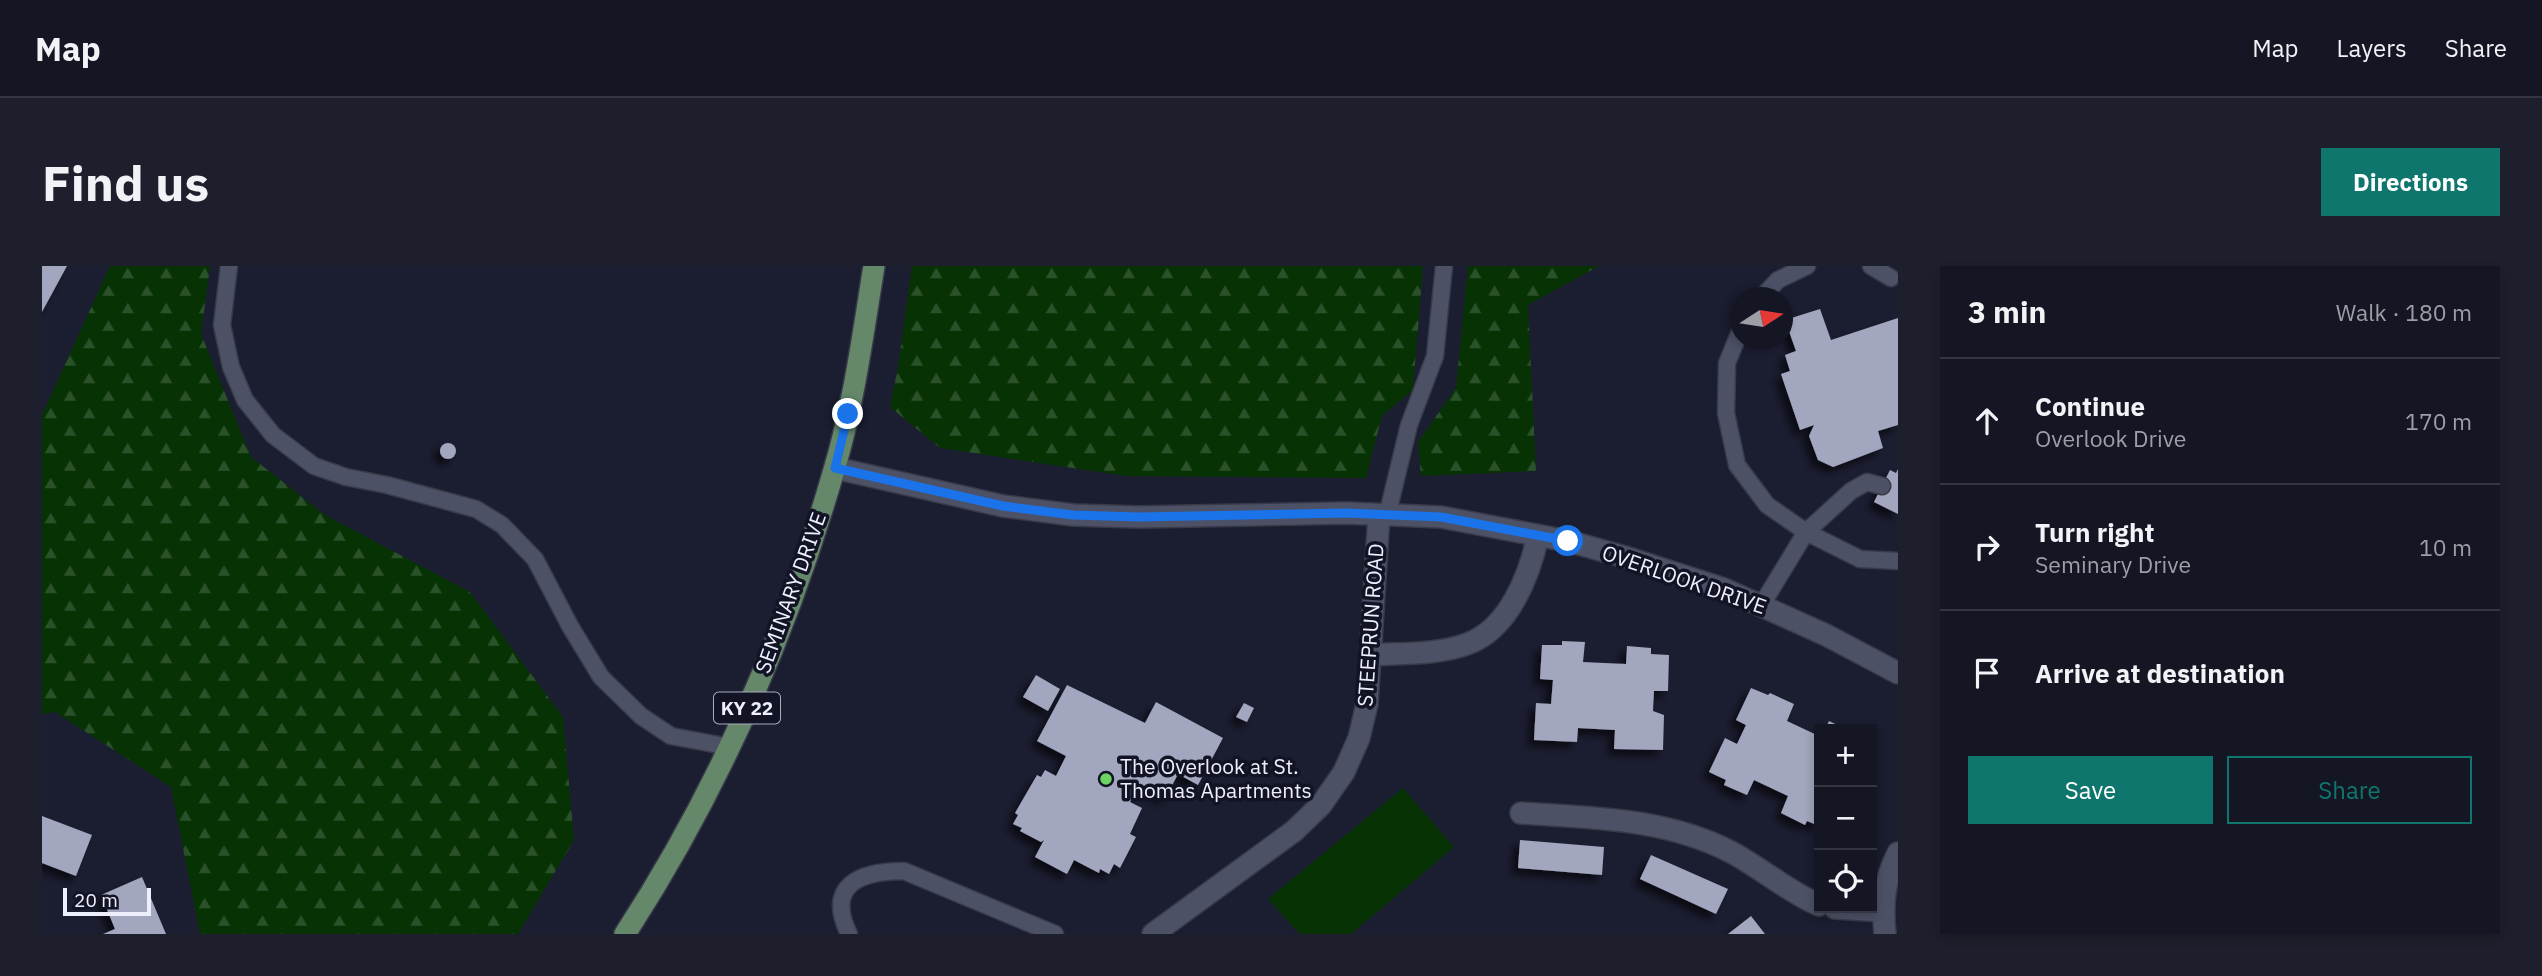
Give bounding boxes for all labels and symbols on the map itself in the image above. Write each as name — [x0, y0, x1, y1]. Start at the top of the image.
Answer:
north arrow — [1730, 287, 1793, 350]
route end — [832, 398, 863, 429]
street label: SEMINARY DRIVE — [748, 508, 832, 677]
route start — [1552, 525, 1583, 556]
street label: OVERLOOK DRIVE — [1598, 538, 1770, 620]
street label: STEEPRUN ROAD — [1350, 542, 1390, 708]
road number: KY 22 — [714, 692, 780, 724]
place label: The Overlook at St. Thomas Apartments — [1120, 752, 1312, 804]
marker: The Overlook at St. Thomas Apartments — [1098, 771, 1114, 787]
scale bar — [63, 885, 150, 917]

